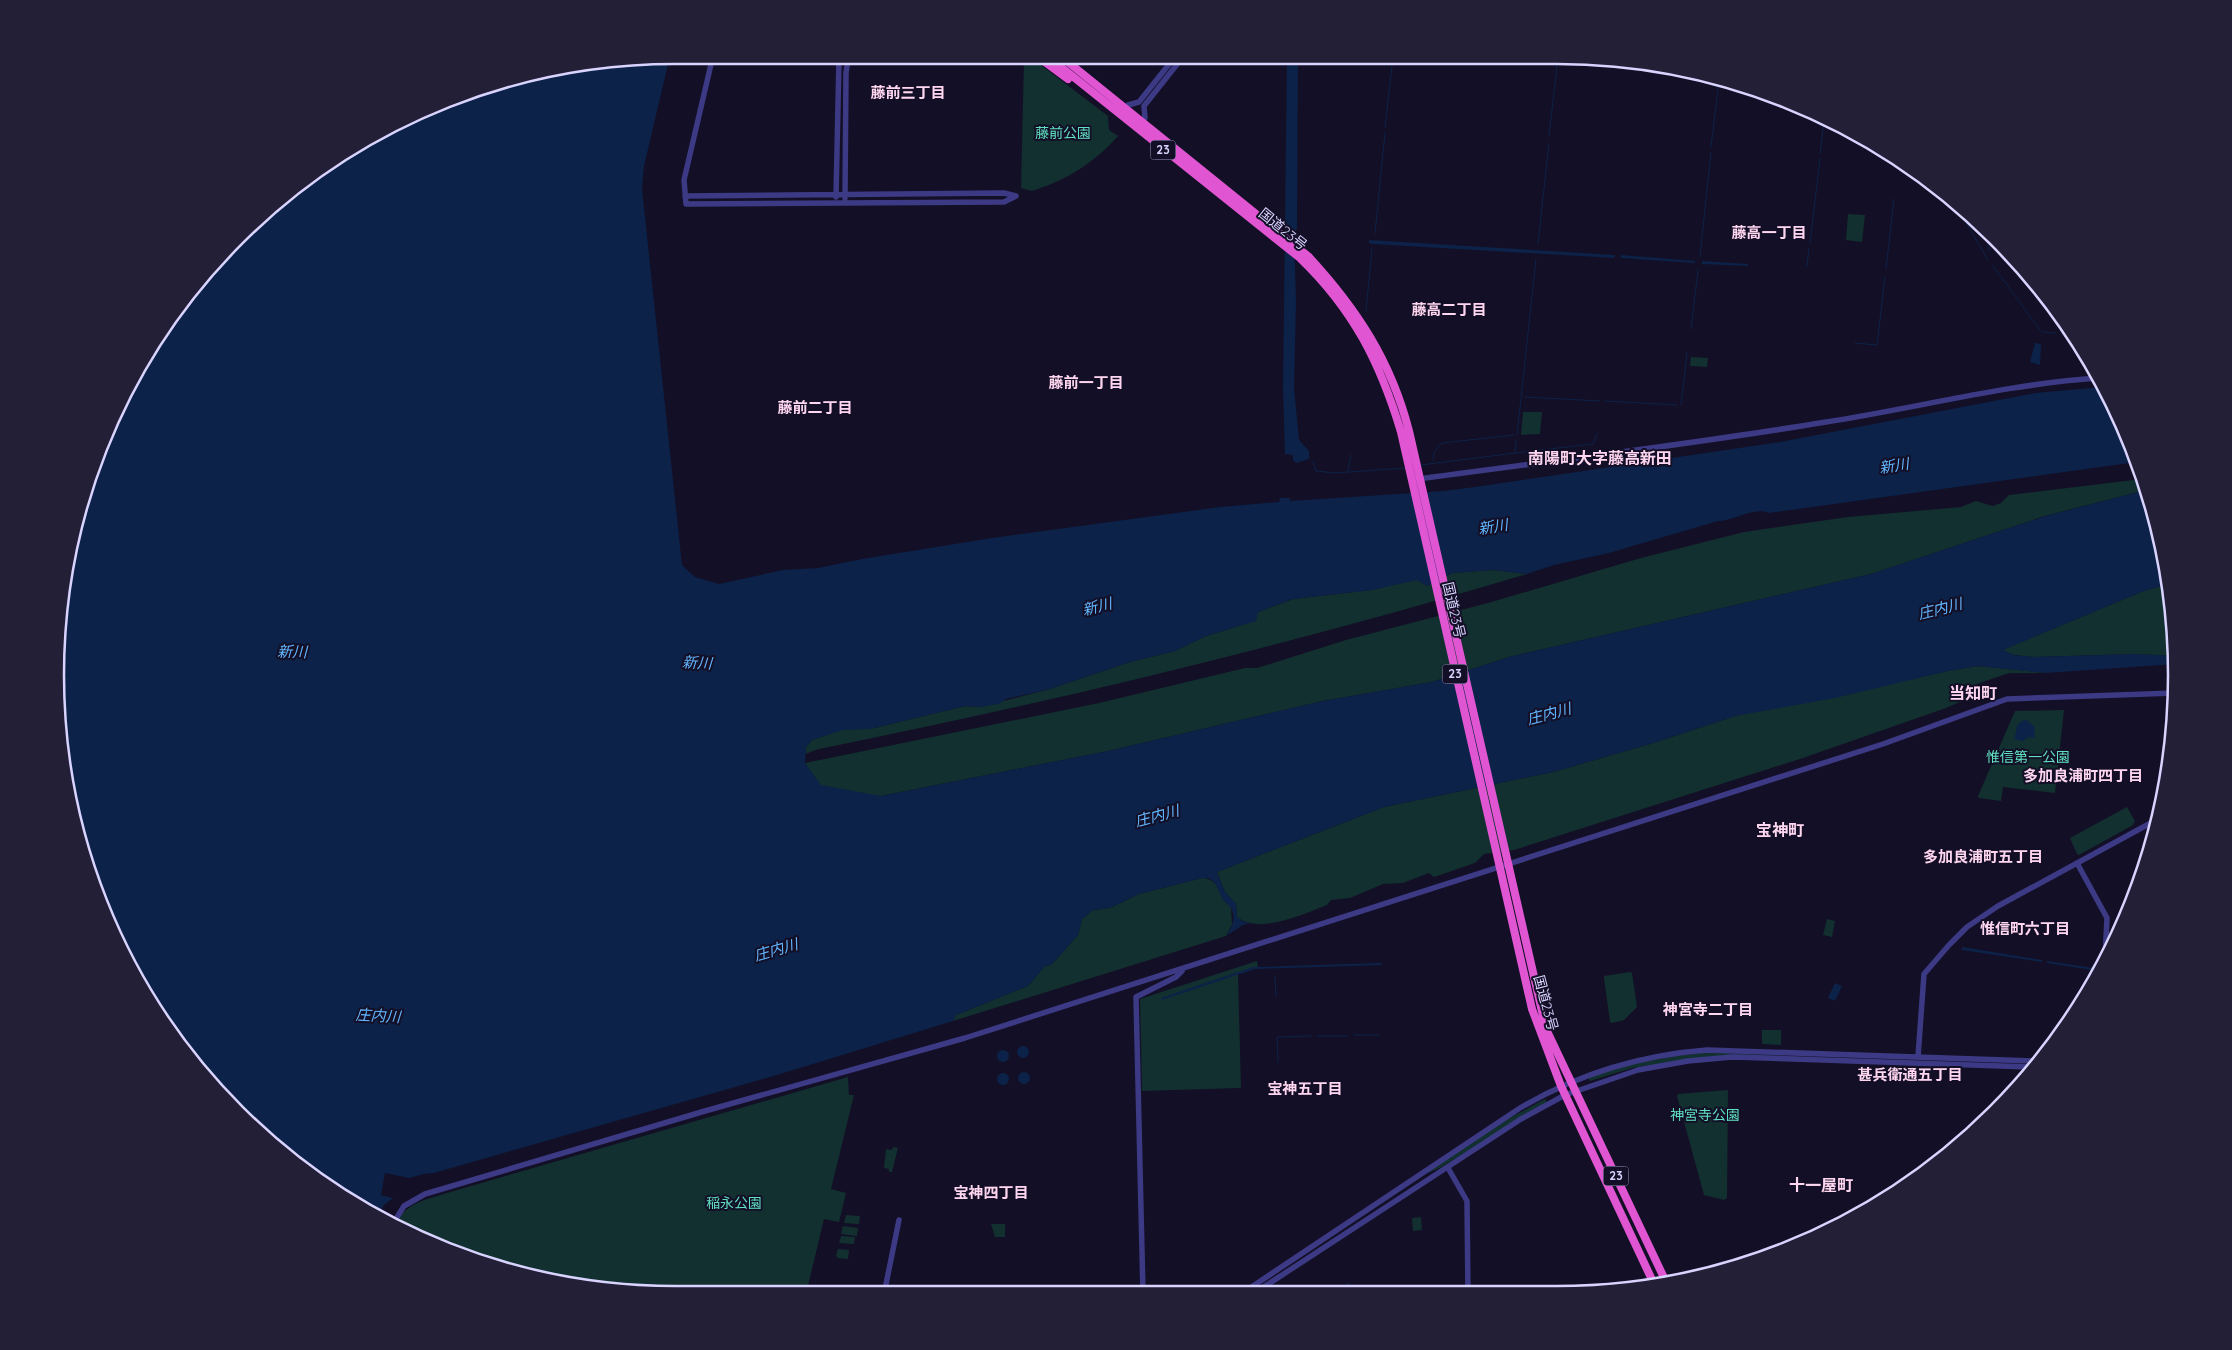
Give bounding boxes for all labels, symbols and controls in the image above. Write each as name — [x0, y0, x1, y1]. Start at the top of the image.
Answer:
district label: 藤前三丁目 — [870, 83, 946, 102]
park label: 藤前公園 — [1035, 124, 1091, 142]
road number: 23 — [1150, 140, 1176, 160]
street label: 国道23号 — [1255, 204, 1311, 254]
district label: 藤高一丁目 — [1731, 223, 1807, 242]
district label: 藤高二丁目 — [1411, 300, 1487, 319]
district label: 藤前一丁目 — [1048, 373, 1124, 392]
district label: 藤前二丁目 — [777, 398, 853, 417]
district label: 南陽町大字藤高新田 — [1528, 448, 1672, 468]
water label: 新川 — [1878, 453, 1912, 477]
water label: 新川 — [1477, 514, 1511, 538]
street label: 国道23号 — [1439, 580, 1469, 640]
water label: 新川 — [1080, 593, 1116, 619]
water label: 庄内川 — [1916, 593, 1966, 623]
water label: 新川 — [277, 642, 309, 661]
water label: 新川 — [682, 652, 714, 673]
road number: 23 — [1442, 664, 1468, 684]
district label: 当知町 — [1949, 683, 1997, 703]
water label: 庄内川 — [1525, 698, 1575, 729]
park label: 惟信第一公園 — [1986, 748, 2070, 766]
district label: 多加良浦町四丁目 — [2023, 766, 2143, 785]
water label: 庄内川 — [1133, 800, 1183, 831]
district label: 宝神町 — [1756, 820, 1804, 840]
district label: 多加良浦町五丁目 — [1923, 847, 2043, 866]
district label: 惟信町六丁目 — [1980, 919, 2070, 938]
water label: 庄内川 — [752, 934, 802, 965]
street label: 国道23号 — [1530, 973, 1562, 1033]
district label: 神宮寺二丁目 — [1662, 1000, 1753, 1019]
water label: 庄内川 — [355, 1005, 403, 1026]
district label: 甚兵衛通五丁目 — [1857, 1065, 1963, 1084]
district label: 宝神五丁目 — [1267, 1079, 1343, 1098]
park label: 神宮寺公園 — [1670, 1106, 1740, 1124]
road number: 23 — [1604, 1166, 1628, 1186]
district label: 十一屋町 — [1789, 1175, 1853, 1195]
district label: 宝神四丁目 — [953, 1183, 1029, 1202]
park label: 稲永公園 — [706, 1194, 762, 1212]

